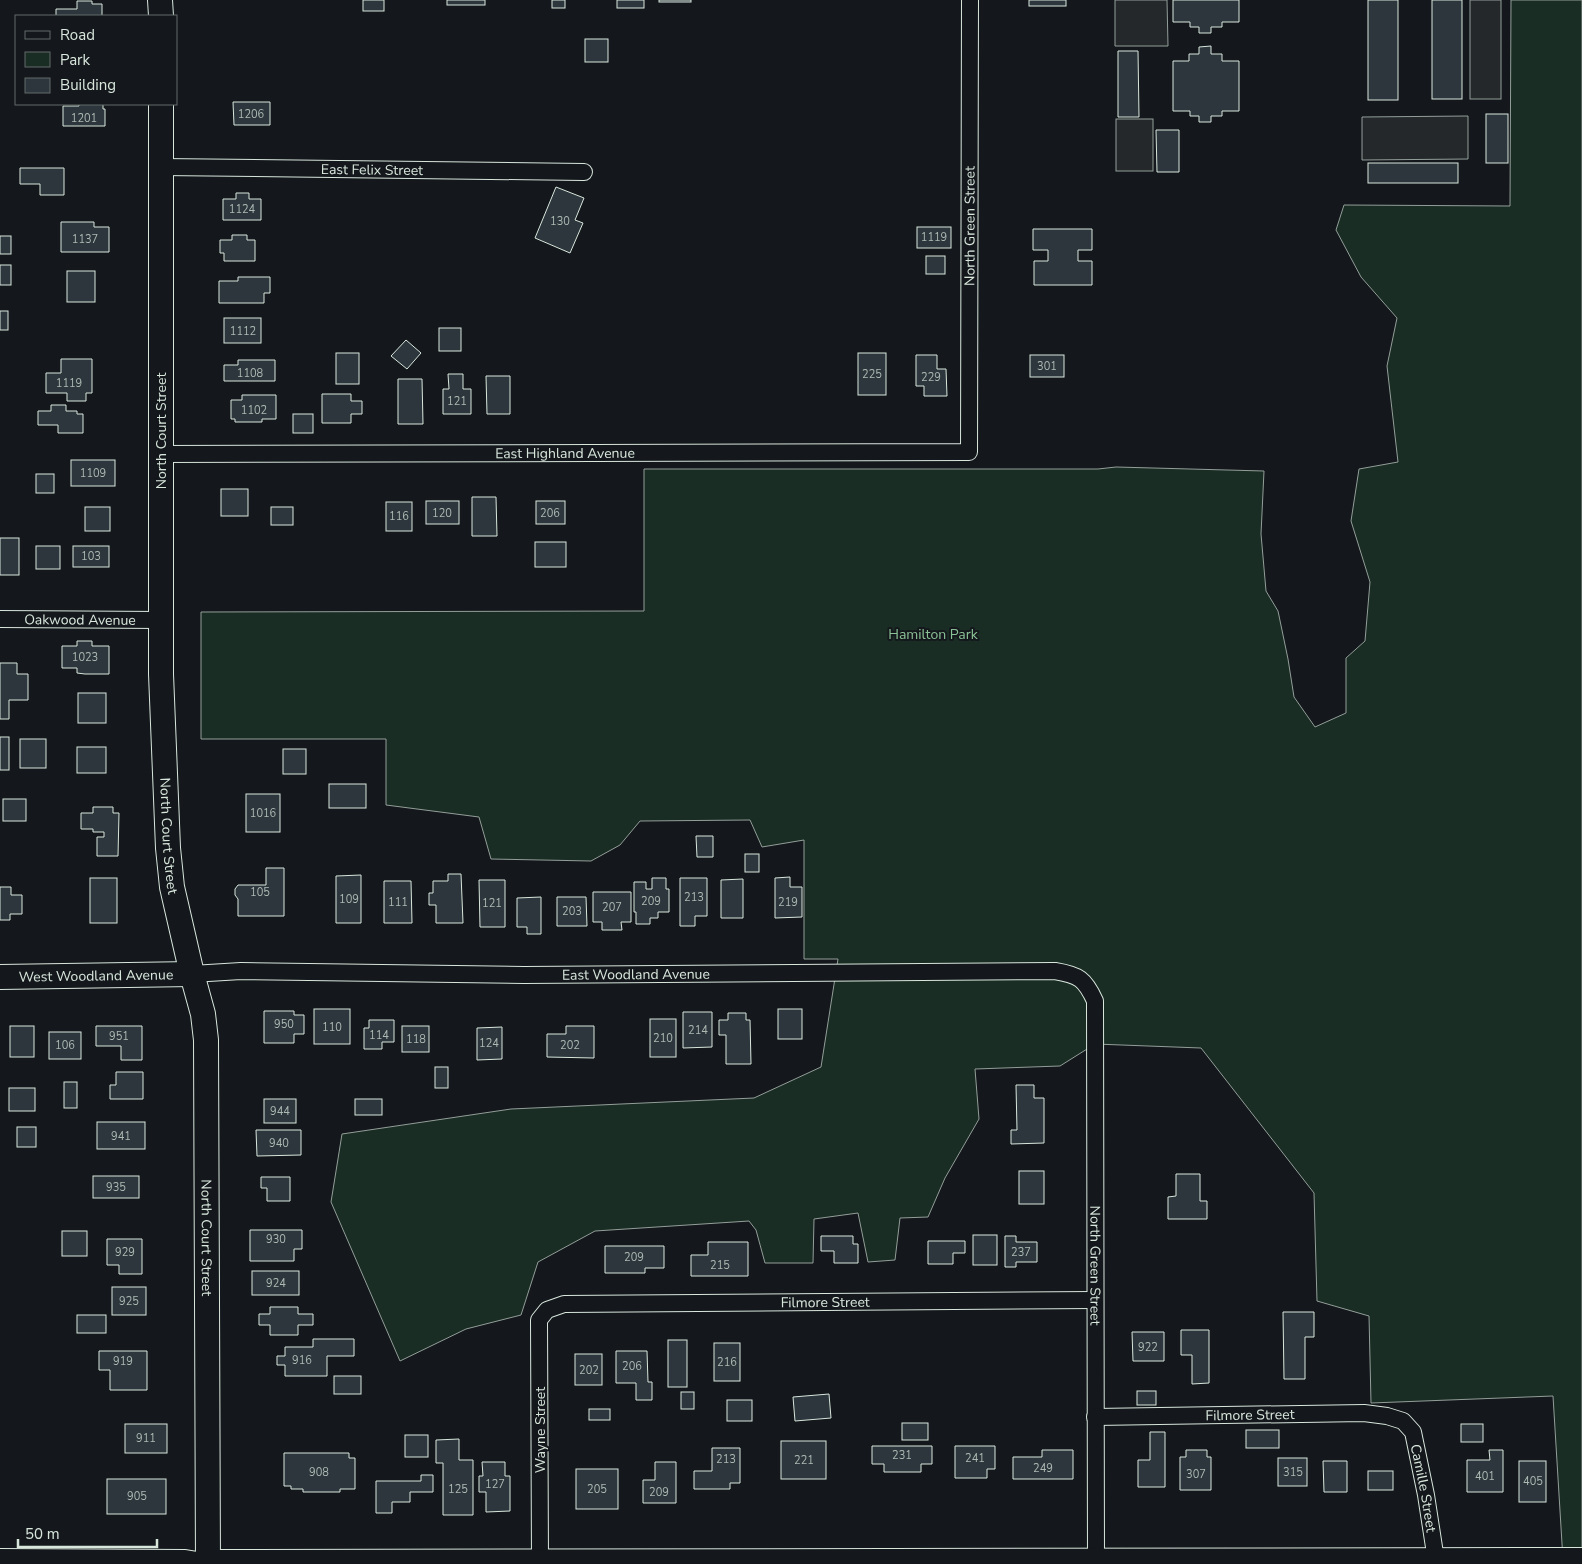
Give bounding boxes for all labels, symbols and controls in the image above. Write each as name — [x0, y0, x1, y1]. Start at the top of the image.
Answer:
legend — [15, 15, 178, 105]
text: Road — [60, 25, 95, 45]
text: Park — [60, 50, 90, 70]
text: Building — [60, 75, 116, 95]
house number: 1206 — [238, 107, 265, 122]
house number: 1201 — [71, 111, 97, 126]
street label: East Felix Street — [321, 160, 423, 180]
street label: North Green Street — [960, 166, 980, 286]
house number: 1124 — [229, 202, 256, 217]
house number: 130 — [550, 214, 570, 229]
house number: 1119 — [921, 230, 947, 245]
house number: 1137 — [72, 232, 98, 247]
house number: 1112 — [230, 324, 256, 339]
house number: 301 — [1037, 359, 1057, 374]
house number: 1108 — [237, 366, 264, 381]
house number: 225 — [862, 367, 882, 382]
house number: 229 — [921, 370, 941, 385]
street label: North Court Street — [152, 373, 171, 489]
house number: 1119 — [56, 376, 82, 391]
house number: 121 — [447, 394, 467, 409]
house number: 1102 — [241, 403, 267, 418]
street label: East Highland Avenue — [495, 444, 635, 463]
house number: 1109 — [80, 466, 106, 481]
house number: 120 — [432, 506, 452, 521]
house number: 206 — [540, 506, 560, 521]
house number: 116 — [389, 509, 409, 524]
house number: 103 — [81, 549, 101, 564]
street label: Oakwood Avenue — [24, 610, 136, 630]
park label: Hamilton Park — [888, 625, 979, 644]
house number: 1023 — [72, 650, 98, 665]
street label: North Court Street — [155, 777, 182, 896]
house number: 1016 — [250, 806, 277, 821]
house number: 105 — [250, 885, 270, 900]
house number: 213 — [684, 890, 704, 905]
house number: 109 — [339, 892, 359, 907]
house number: 209 — [641, 894, 661, 909]
house number: 111 — [388, 895, 408, 910]
house number: 219 — [778, 895, 798, 910]
house number: 121 — [482, 896, 502, 911]
house number: 207 — [602, 900, 622, 915]
house number: 203 — [562, 904, 582, 919]
street label: West Woodland Avenue — [19, 965, 173, 987]
street label: East Woodland Avenue — [562, 965, 710, 985]
house number: 950 — [274, 1017, 294, 1032]
house number: 110 — [322, 1020, 342, 1035]
house number: 214 — [688, 1023, 708, 1038]
house number: 114 — [369, 1028, 389, 1043]
house number: 951 — [109, 1029, 129, 1044]
house number: 210 — [653, 1031, 673, 1046]
house number: 118 — [406, 1032, 426, 1047]
house number: 124 — [479, 1036, 499, 1051]
house number: 106 — [55, 1038, 75, 1053]
house number: 202 — [560, 1038, 580, 1053]
house number: 944 — [270, 1104, 290, 1119]
house number: 941 — [111, 1129, 131, 1144]
house number: 940 — [269, 1136, 289, 1151]
street label: North Court Street — [197, 1179, 216, 1296]
house number: 935 — [106, 1180, 126, 1195]
street label: North Green Street — [1085, 1206, 1105, 1326]
house number: 930 — [266, 1232, 286, 1247]
house number: 929 — [115, 1245, 135, 1260]
house number: 237 — [1011, 1245, 1031, 1260]
house number: 209 — [624, 1250, 644, 1265]
house number: 215 — [710, 1258, 730, 1273]
house number: 924 — [266, 1276, 286, 1291]
street label: Filmore Street — [781, 1293, 870, 1312]
house number: 925 — [119, 1294, 139, 1309]
house number: 922 — [1138, 1340, 1158, 1355]
house number: 916 — [292, 1353, 312, 1368]
house number: 919 — [113, 1354, 133, 1369]
house number: 216 — [717, 1355, 737, 1370]
house number: 206 — [622, 1359, 642, 1374]
house number: 202 — [579, 1363, 599, 1378]
street label: Wayne Street — [531, 1387, 550, 1473]
street label: Filmore Street — [1205, 1405, 1295, 1425]
house number: 911 — [136, 1431, 156, 1446]
street label: Camille Street — [1406, 1442, 1441, 1534]
house number: 231 — [892, 1448, 912, 1463]
house number: 241 — [965, 1451, 985, 1466]
house number: 213 — [716, 1452, 736, 1467]
house number: 221 — [794, 1453, 814, 1468]
house number: 249 — [1033, 1461, 1053, 1476]
house number: 908 — [309, 1465, 329, 1480]
house number: 315 — [1283, 1465, 1303, 1480]
house number: 307 — [1186, 1467, 1206, 1482]
house number: 401 — [1475, 1469, 1495, 1484]
house number: 405 — [1523, 1474, 1543, 1489]
house number: 127 — [485, 1477, 505, 1492]
house number: 125 — [448, 1482, 468, 1497]
house number: 205 — [587, 1482, 607, 1497]
house number: 209 — [649, 1485, 669, 1500]
house number: 905 — [127, 1489, 147, 1504]
scale bar — [18, 1516, 156, 1548]
text: 50 m — [25, 1524, 60, 1544]

